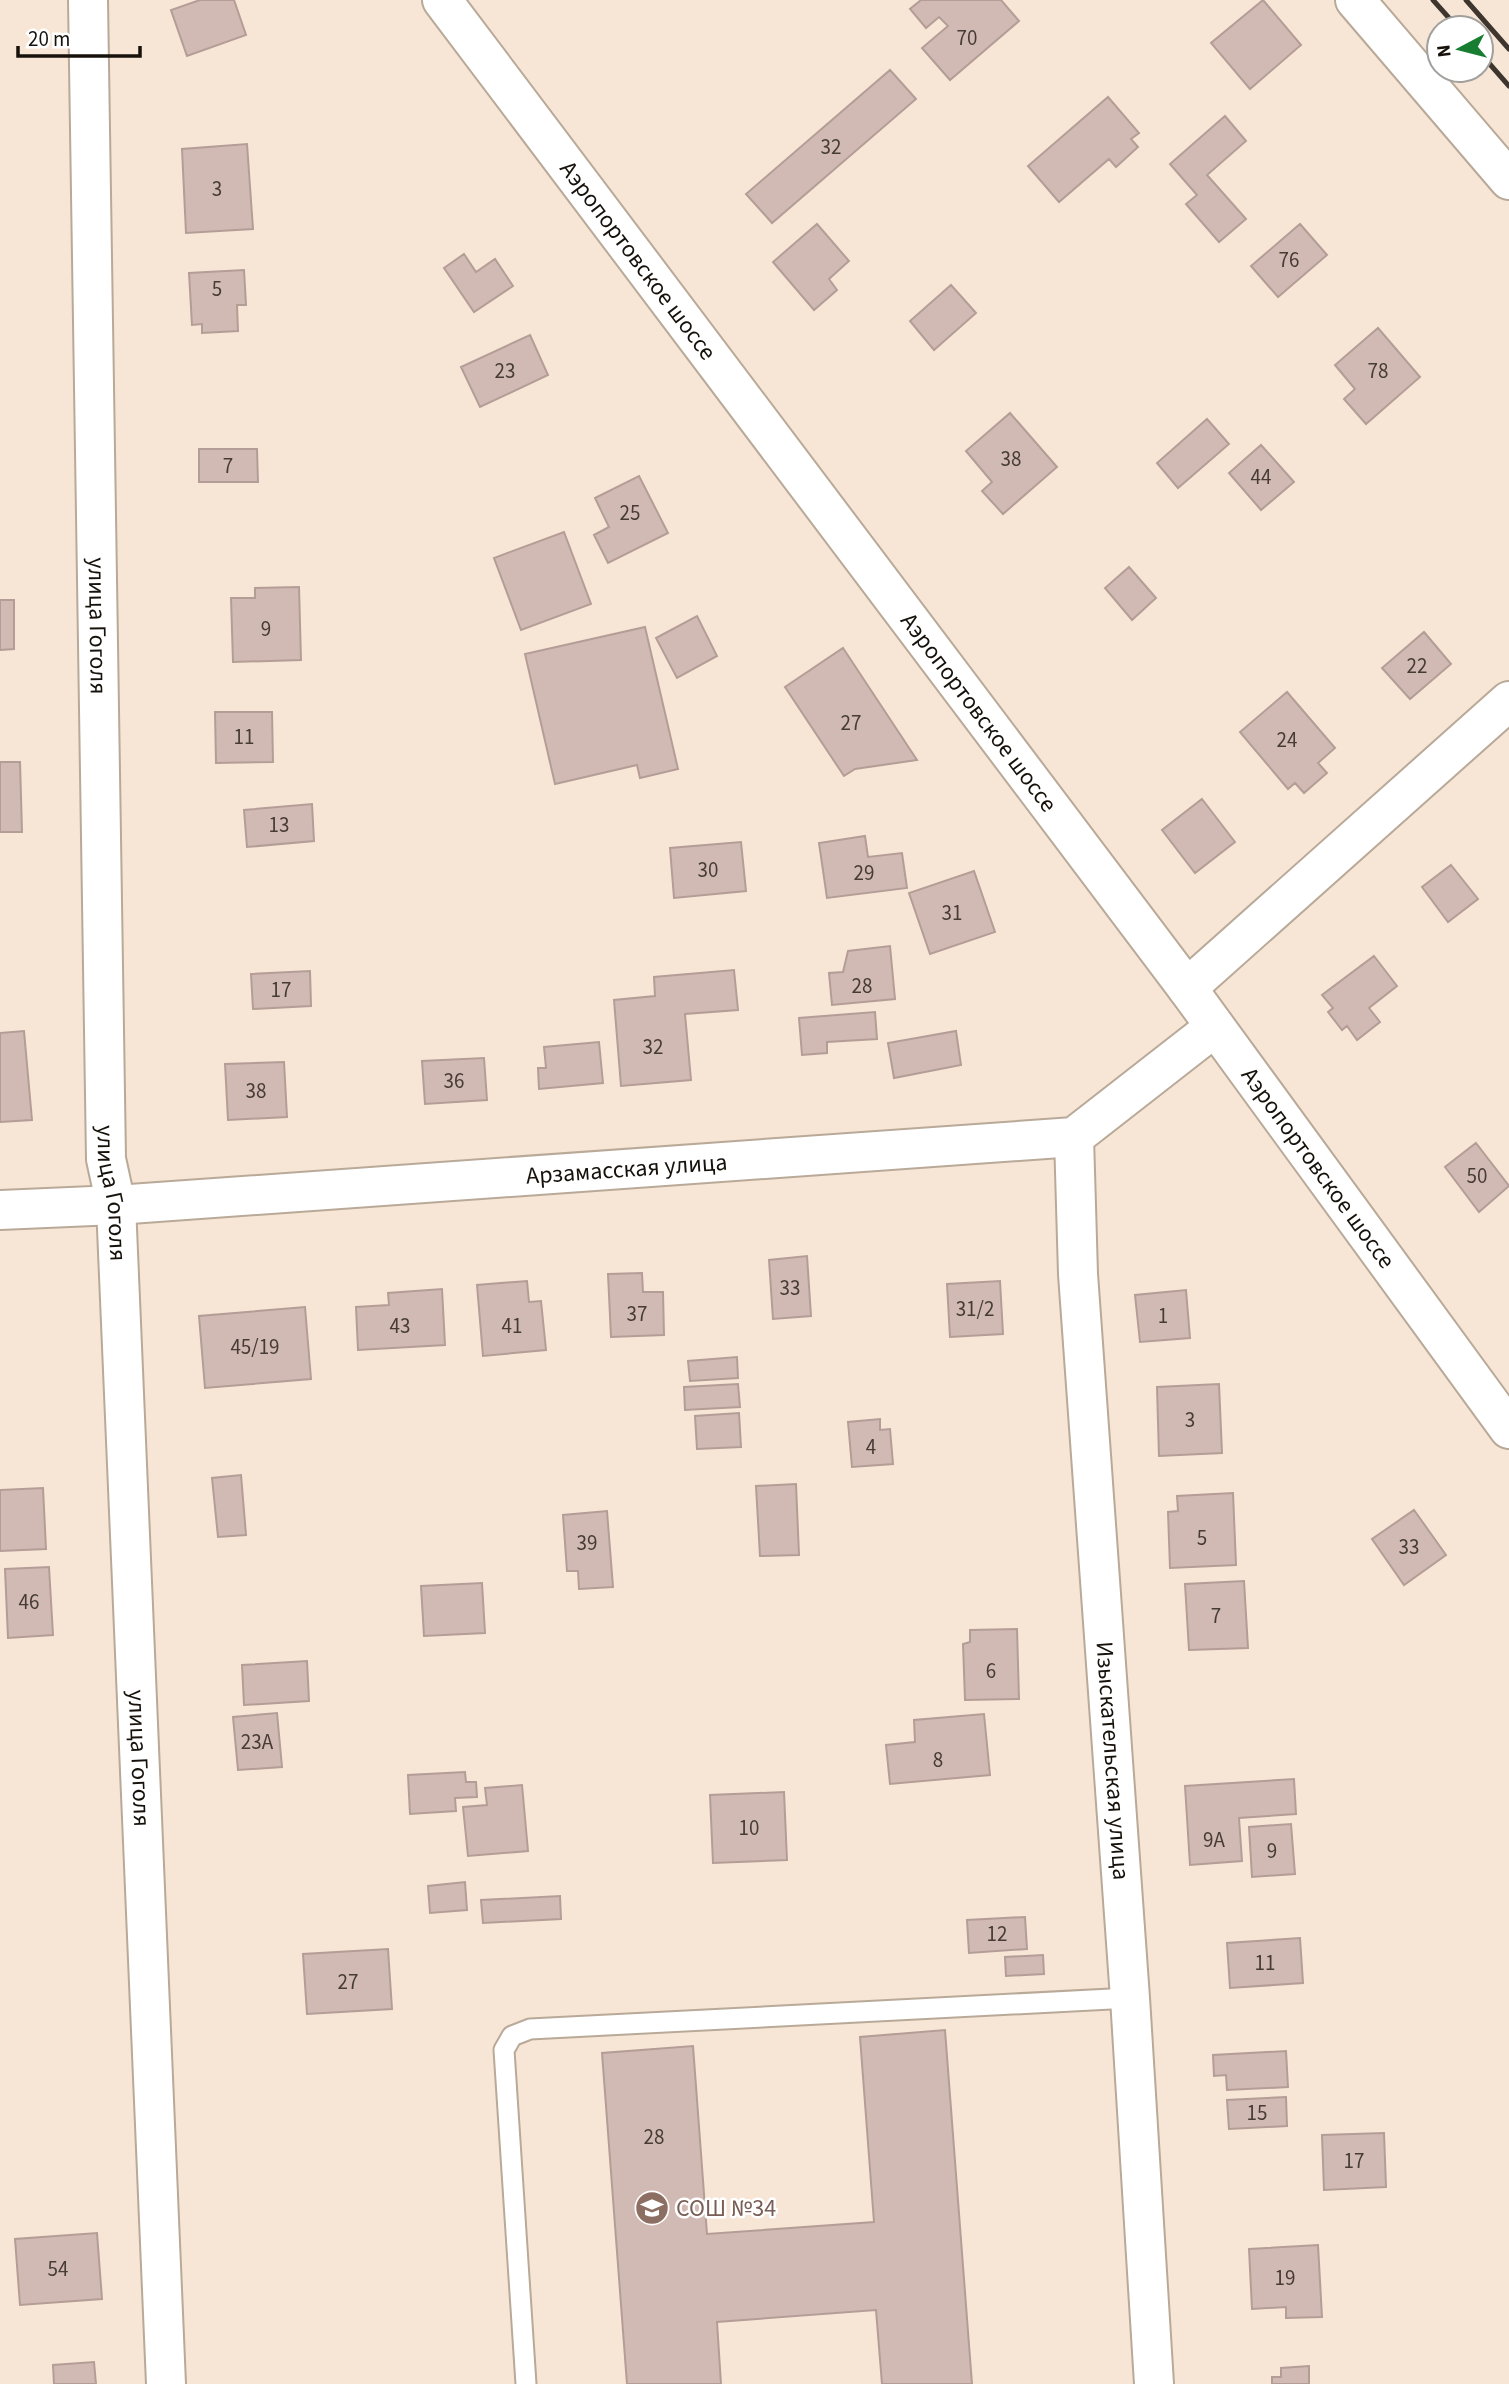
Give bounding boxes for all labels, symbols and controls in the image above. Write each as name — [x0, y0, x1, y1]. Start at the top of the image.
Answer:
scale bar — [18, 14, 140, 58]
north arrow — [1425, 14, 1495, 84]
house number: 70 — [957, 23, 977, 53]
text: 20 m — [28, 24, 70, 54]
text: N — [1430, 43, 1459, 59]
house number: 32 — [821, 132, 841, 162]
street label: Аэропортовское шоссе — [551, 153, 725, 368]
house number: 3 — [212, 174, 222, 204]
house number: 76 — [1279, 245, 1299, 275]
house number: 5 — [212, 274, 222, 304]
house number: 23 — [495, 356, 515, 386]
house number: 78 — [1368, 356, 1388, 386]
house number: 38 — [1001, 444, 1021, 474]
house number: 7 — [223, 451, 233, 481]
house number: 44 — [1251, 462, 1271, 492]
house number: 25 — [620, 498, 640, 528]
street label: улица Гоголя — [79, 557, 116, 695]
street label: Аэропортовское шоссе — [892, 605, 1065, 820]
house number: 9 — [261, 614, 271, 644]
house number: 22 — [1407, 651, 1427, 681]
house number: 27 — [841, 708, 861, 738]
house number: 11 — [234, 722, 254, 752]
house number: 24 — [1277, 725, 1297, 755]
house number: 13 — [269, 810, 289, 840]
house number: 30 — [698, 855, 718, 885]
house number: 29 — [854, 858, 874, 888]
house number: 31 — [942, 898, 962, 928]
house number: 28 — [852, 971, 872, 1001]
house number: 17 — [271, 975, 291, 1005]
house number: 32 — [643, 1032, 663, 1062]
street label: Аэропортовское шоссе — [1232, 1060, 1403, 1276]
house number: 36 — [444, 1066, 464, 1096]
house number: 38 — [246, 1076, 266, 1106]
street label: улица Гоголя — [87, 1125, 135, 1262]
street label: Арзамасская улица — [525, 1145, 728, 1194]
house number: 50 — [1467, 1161, 1487, 1191]
house number: 33 — [780, 1273, 800, 1303]
house number: 31/2 — [956, 1294, 994, 1324]
house number: 37 — [627, 1299, 647, 1329]
house number: 1 — [1158, 1301, 1168, 1331]
house number: 43 — [390, 1311, 410, 1341]
house number: 41 — [502, 1311, 522, 1341]
house number: 45/19 — [230, 1332, 280, 1362]
house number: 3 — [1185, 1405, 1195, 1435]
house number: 4 — [866, 1432, 876, 1462]
house number: 5 — [1197, 1523, 1207, 1553]
house number: 39 — [577, 1528, 597, 1558]
house number: 33 — [1399, 1532, 1419, 1562]
house number: 46 — [19, 1587, 39, 1617]
house number: 7 — [1211, 1601, 1221, 1631]
street label: Изыскательская улица — [1086, 1640, 1138, 1881]
house number: 6 — [986, 1656, 996, 1686]
street label: улица Гоголя — [119, 1689, 159, 1828]
house number: 23А — [241, 1727, 274, 1757]
house number: 8 — [933, 1745, 943, 1775]
house number: 10 — [739, 1813, 759, 1843]
house number: 9А — [1203, 1825, 1225, 1855]
house number: 9 — [1267, 1836, 1277, 1866]
house number: 12 — [987, 1919, 1007, 1949]
house number: 11 — [1255, 1948, 1275, 1978]
house number: 27 — [338, 1967, 358, 1997]
house number: 15 — [1247, 2098, 1267, 2128]
house number: 28 — [644, 2122, 664, 2152]
house number: 17 — [1344, 2146, 1364, 2176]
school or university icon: СОШ №34 — [633, 2189, 671, 2227]
place label: СОШ №34 — [676, 2191, 776, 2226]
house number: 54 — [48, 2254, 68, 2284]
house number: 19 — [1275, 2263, 1295, 2293]

